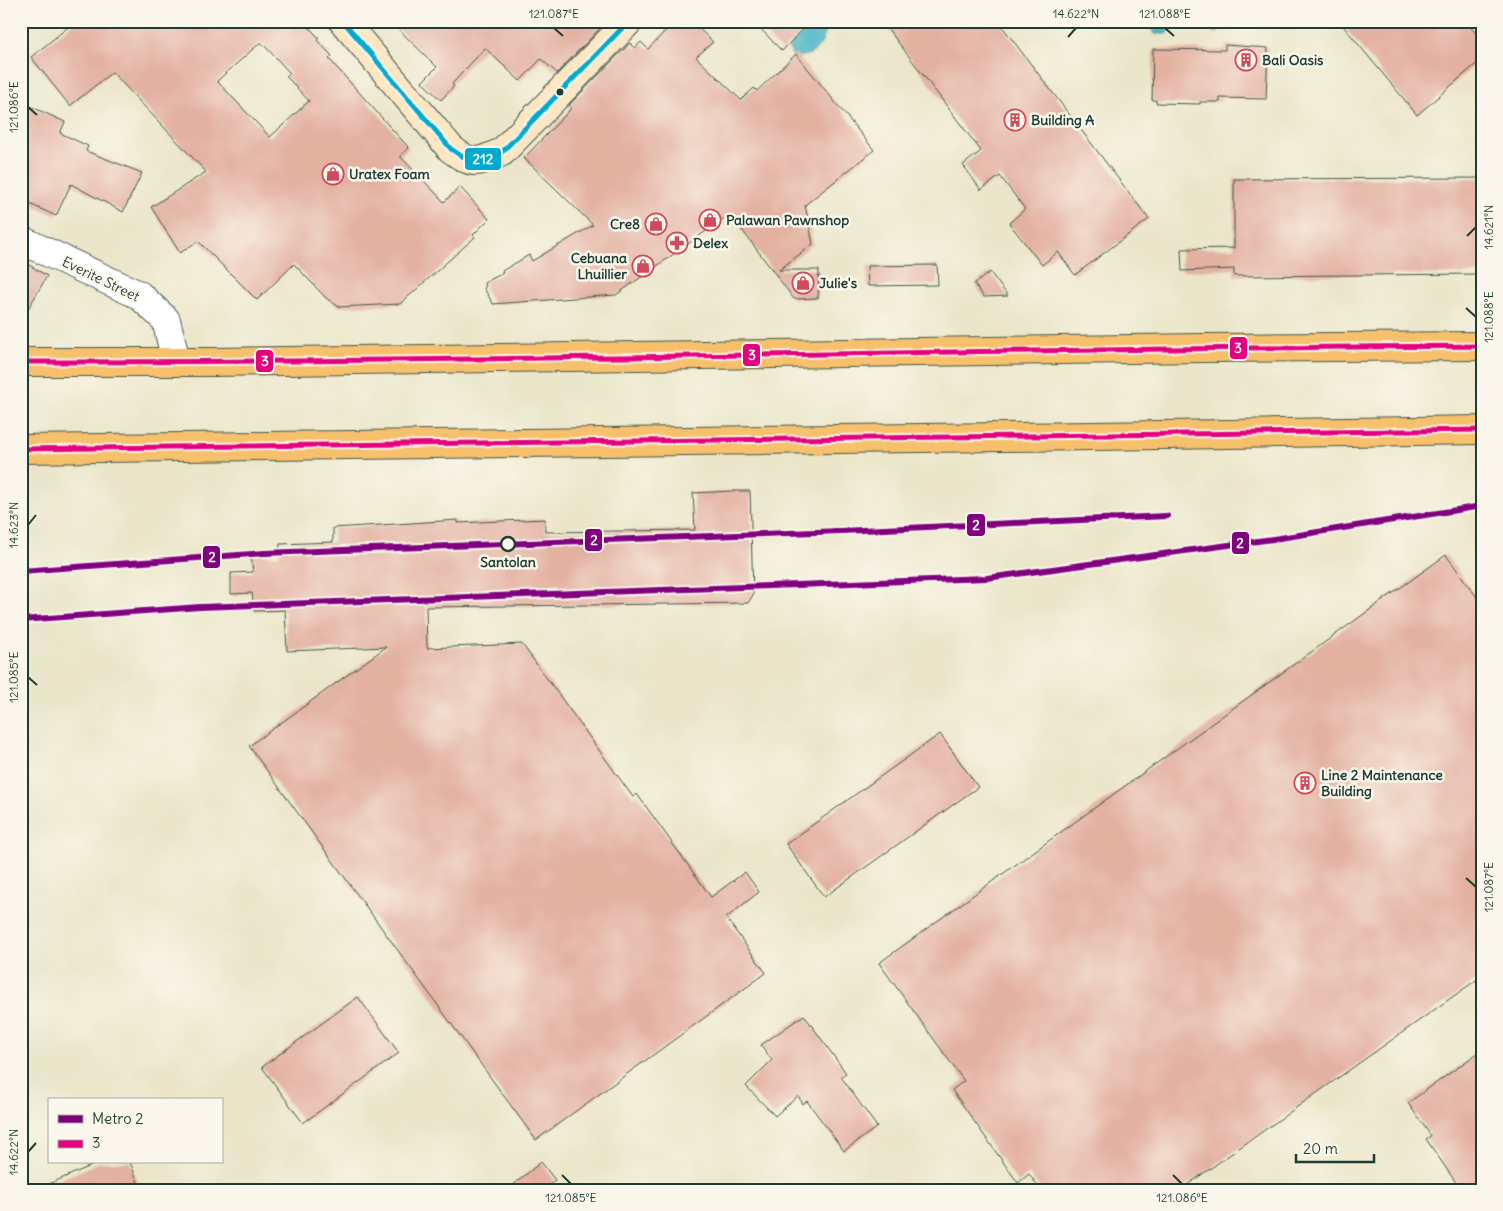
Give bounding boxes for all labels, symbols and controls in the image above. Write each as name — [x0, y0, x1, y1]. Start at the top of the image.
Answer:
text: 121.087°E — [529, 6, 579, 21]
text: 14.622°N — [1053, 6, 1099, 21]
text: 121.088°E — [1139, 6, 1191, 21]
building icon: Bali Oasis — [1234, 48, 1258, 72]
place label: Bali Oasis — [1262, 51, 1324, 69]
text: 121.086°E — [6, 81, 21, 133]
unlabelled marker — [555, 87, 565, 97]
building icon: Building A — [1003, 108, 1027, 132]
place label: Building A — [1031, 111, 1094, 129]
line badge: 212 — [464, 147, 502, 171]
text: 212 — [473, 150, 494, 168]
shop icon: Uratex Foam — [321, 162, 345, 186]
place label: Uratex Foam — [349, 165, 430, 183]
text: 14.621°N — [1481, 205, 1496, 249]
shop icon: Palawan Pawnshop — [698, 208, 722, 232]
place label: Palawan Pawnshop — [726, 211, 849, 229]
shop icon: Cre8 — [644, 212, 668, 236]
place label: Cre8 — [610, 215, 640, 233]
pharmacy icon: Delex — [665, 231, 689, 255]
place label: Delex — [693, 234, 728, 252]
place label: Cebuana Lhuillier — [571, 249, 627, 283]
street label: Everite Street — [59, 252, 143, 306]
shop icon: Cebuana Lhuillier — [631, 254, 655, 278]
shop icon: Julie's — [791, 271, 815, 295]
place label: Julie's — [819, 274, 858, 292]
text: 121.088°E — [1481, 291, 1496, 343]
line badge: 3 — [1229, 336, 1248, 360]
text: 3 — [1234, 339, 1242, 357]
line badge: 3 — [742, 343, 761, 367]
text: 3 — [748, 346, 756, 364]
line badge: 3 — [255, 349, 274, 373]
text: 3 — [261, 352, 269, 370]
text: 14.623°N — [6, 502, 21, 548]
line badge: 2 — [966, 513, 986, 537]
text: 2 — [972, 516, 980, 534]
line badge: 2 — [584, 528, 603, 552]
text: 2 — [590, 531, 598, 549]
line badge: 2 — [1231, 531, 1250, 555]
text: 2 — [1236, 534, 1244, 552]
marker: Santolan — [500, 536, 516, 552]
line badge: 2 — [202, 545, 221, 569]
text: 2 — [208, 548, 216, 566]
place label: Santolan — [480, 553, 536, 571]
text: 121.085°E — [6, 651, 21, 703]
place label: Line 2 Maintenance Building — [1321, 766, 1443, 800]
building icon: Line 2 Maintenance Building — [1293, 771, 1317, 795]
text: 121.087°E — [1481, 862, 1496, 912]
legend — [48, 1098, 222, 1164]
text: Metro 2 — [92, 1109, 143, 1128]
text: 14.622°N — [6, 1129, 21, 1175]
scale bar — [1296, 1131, 1373, 1163]
text: 3 — [92, 1133, 101, 1152]
text: 20 m — [1303, 1139, 1338, 1158]
text: 121.085°E — [545, 1190, 597, 1205]
text: 121.086°E — [1156, 1190, 1208, 1205]

